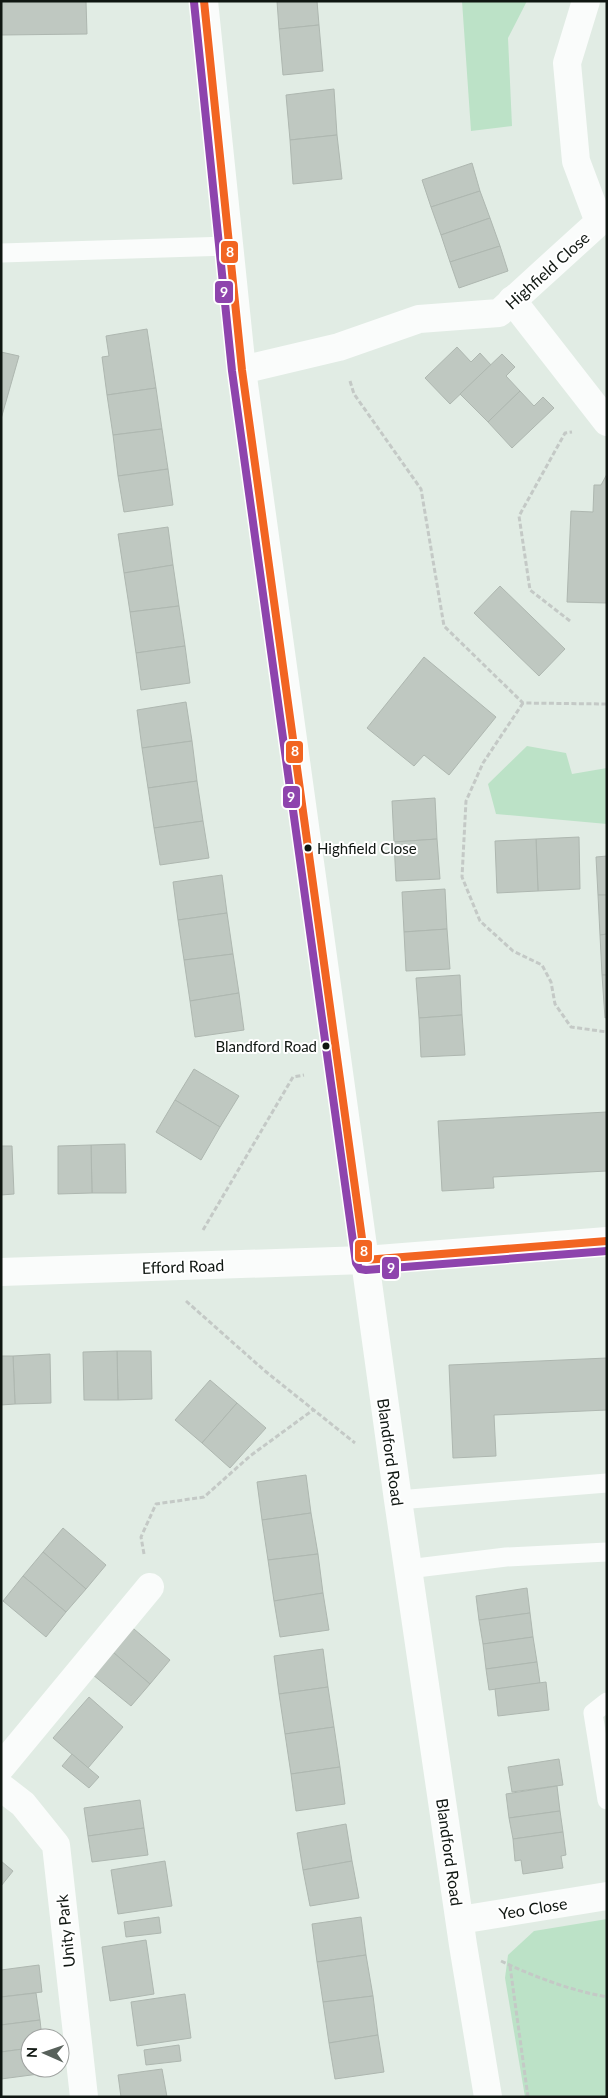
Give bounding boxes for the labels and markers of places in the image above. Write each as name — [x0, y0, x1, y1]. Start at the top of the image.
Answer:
place label: Highfield Close — [317, 839, 417, 857]
marker: Highfield Close — [303, 843, 313, 853]
place label: Blandford Road — [215, 1037, 317, 1055]
marker: Blandford Road — [321, 1041, 331, 1051]

